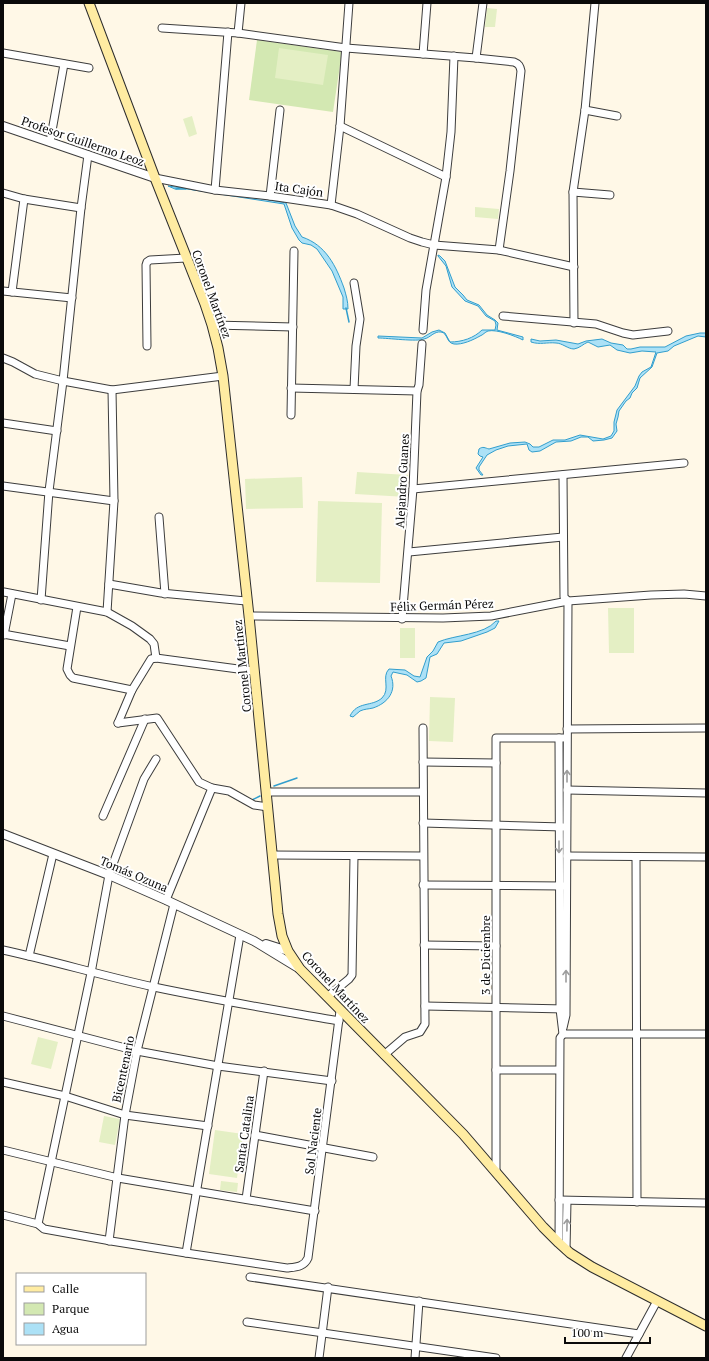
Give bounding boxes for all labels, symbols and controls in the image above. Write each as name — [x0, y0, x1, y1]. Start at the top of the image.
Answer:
street label: Profesor Guillermo Leoz — [19, 113, 147, 169]
street label: Ita Cajón — [274, 178, 324, 200]
street label: Coronel Martínez — [189, 248, 235, 340]
street label: Alejandro Guanes — [392, 433, 412, 529]
street label: Félix Germán Pérez — [390, 596, 494, 614]
street label: Coronel Martínez — [230, 619, 254, 713]
one-way arrow — [563, 770, 571, 783]
one-way arrow — [555, 840, 563, 853]
street label: Tomás Ozuna — [98, 853, 170, 895]
street label: 3 de Diciembre — [478, 915, 493, 995]
street label: Coronel Martínez — [299, 948, 373, 1026]
one-way arrow — [562, 970, 570, 983]
street label: Bicentenario — [109, 1034, 137, 1104]
street label: Santa Catalina — [231, 1094, 257, 1174]
street label: Sol Naciente — [301, 1107, 325, 1175]
one-way arrow — [563, 1219, 570, 1232]
legend — [16, 1273, 146, 1345]
text: Calle — [52, 1281, 79, 1296]
text: Parque — [52, 1301, 89, 1316]
scale bar — [565, 1319, 650, 1345]
text: Agua — [52, 1321, 79, 1336]
text: 100 m — [571, 1325, 604, 1340]

